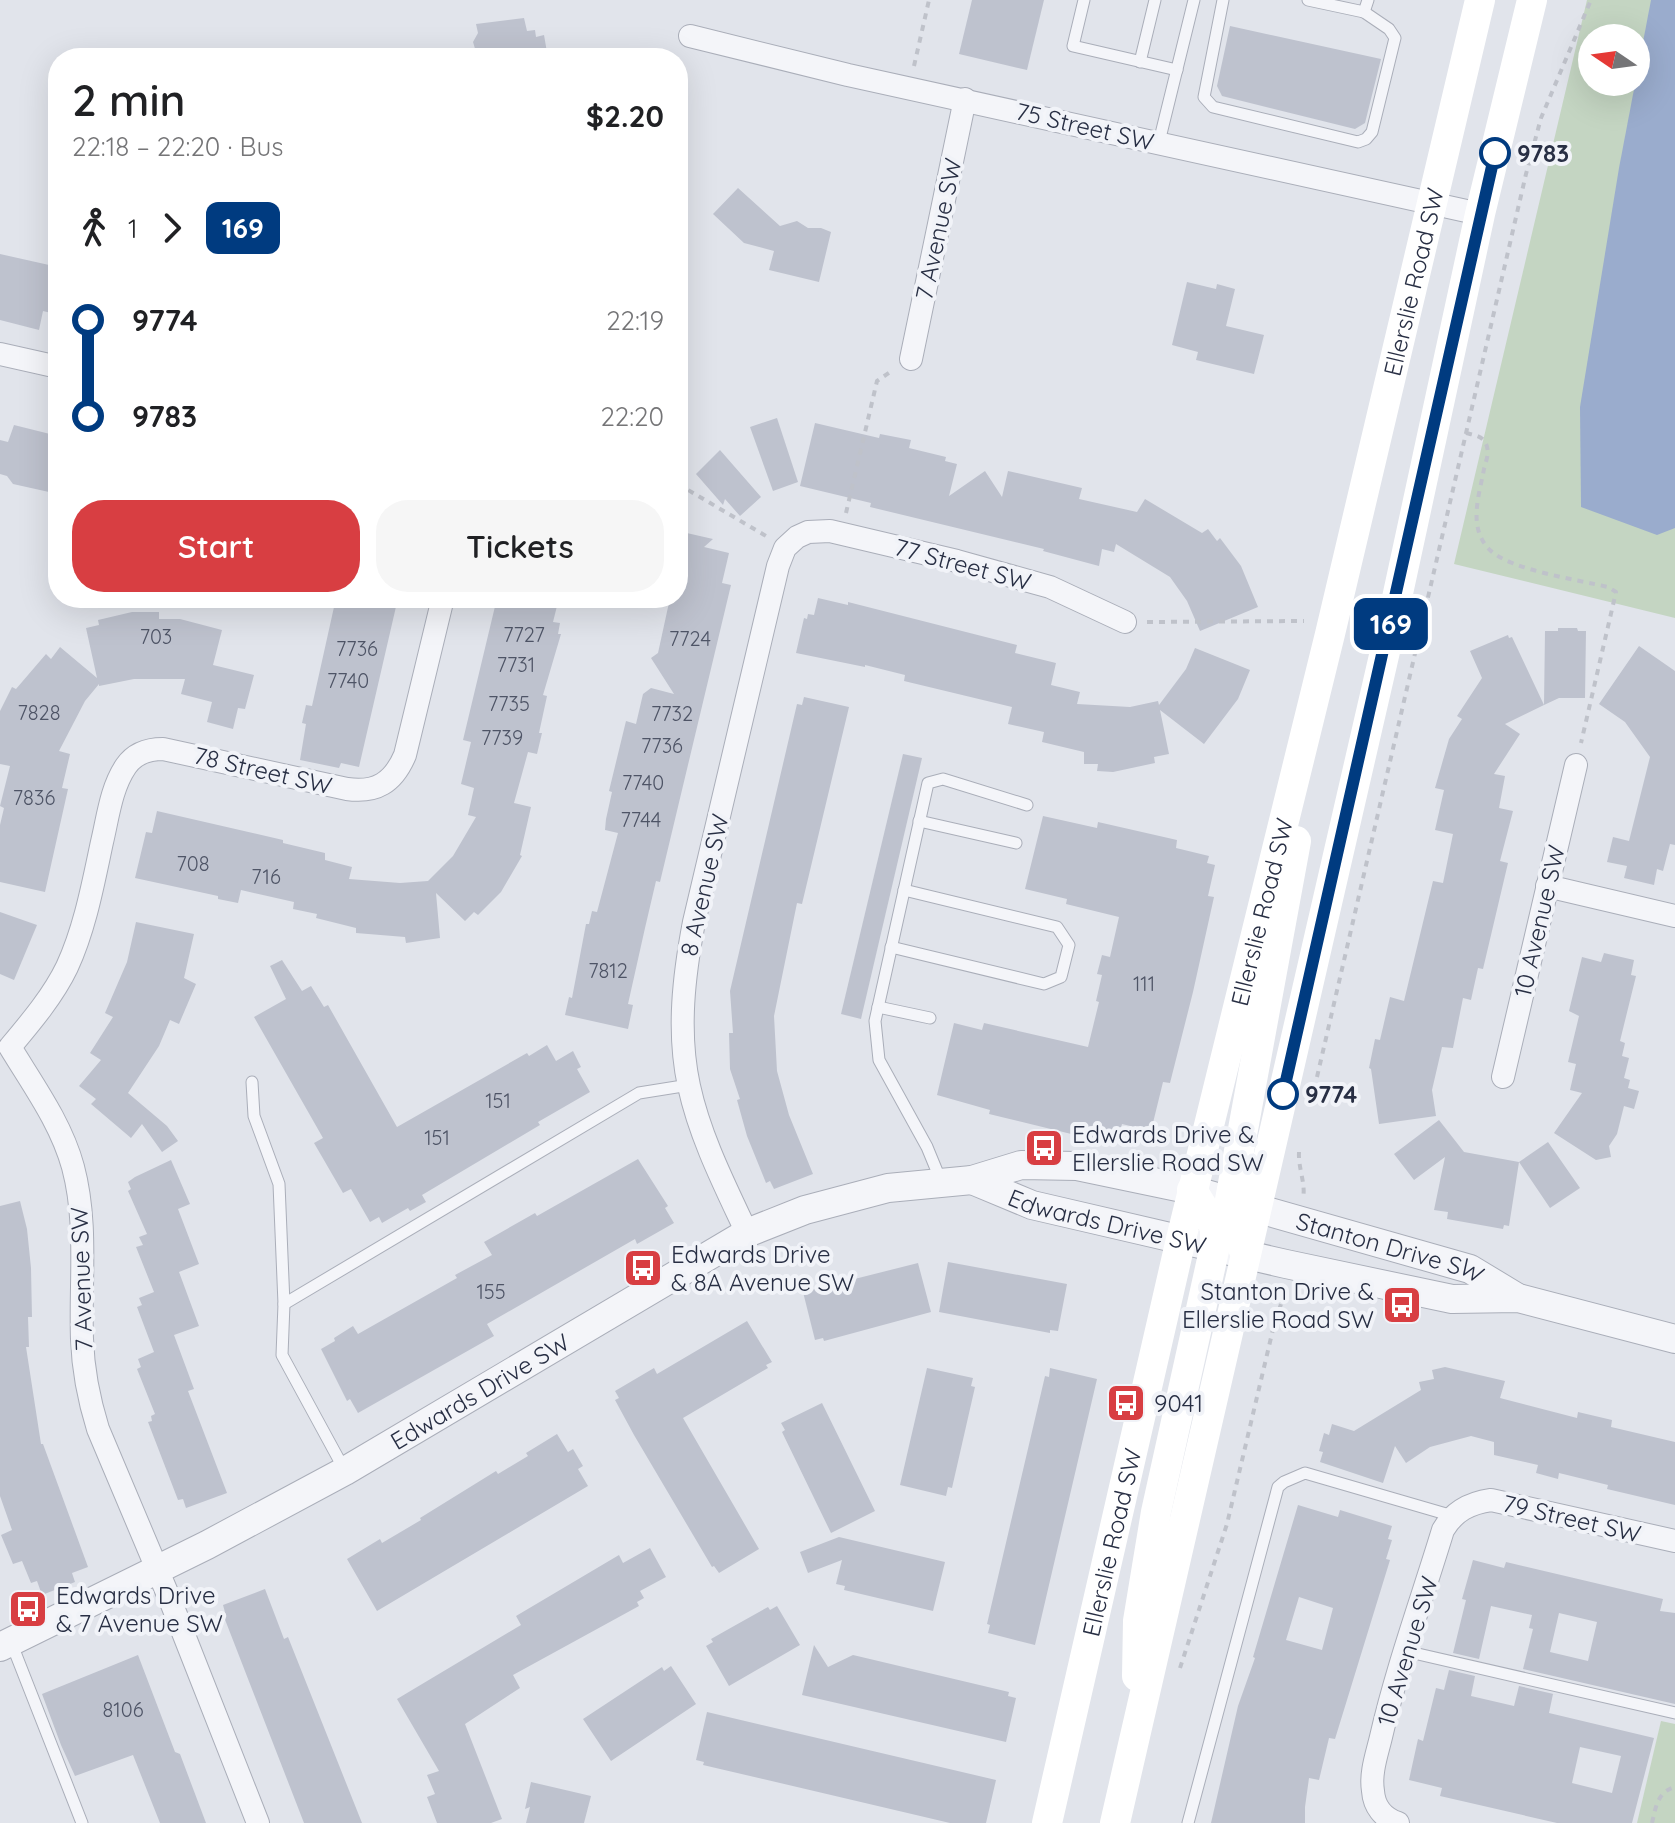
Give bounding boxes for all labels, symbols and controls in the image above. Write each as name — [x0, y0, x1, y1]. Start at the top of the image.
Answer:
north arrow — [1578, 24, 1650, 96]
map controls — [1578, 24, 1650, 96]
text: 2 min — [72, 72, 186, 127]
street label: 75 Street SW — [1013, 96, 1157, 156]
text: $2.20 — [586, 97, 664, 135]
text: 22:18 – 22:20 · Bus — [72, 130, 284, 163]
marker: 9783 — [1480, 138, 1510, 168]
place label: 9783 — [1517, 138, 1569, 168]
street label: 7 Avenue SW — [908, 155, 968, 303]
street label: Ellerslie Road SW — [1377, 185, 1450, 379]
icon: walk — [72, 206, 116, 250]
icon: forward — [150, 206, 194, 250]
text: 169 — [222, 210, 264, 245]
text: 1 — [128, 212, 138, 245]
text: 9774 — [132, 301, 198, 339]
text: 22:19 — [606, 304, 664, 337]
text: 9783 — [132, 397, 197, 435]
text: 22:20 — [600, 400, 664, 433]
button: Start — [72, 500, 360, 592]
button: Tickets — [376, 500, 664, 592]
street label: 77 Street SW — [892, 531, 1034, 597]
line badge: 169 — [1345, 598, 1437, 650]
text: 169 — [1370, 606, 1412, 641]
house number: 7727 — [503, 622, 545, 647]
house number: 703 — [140, 624, 172, 649]
house number: 7724 — [669, 626, 711, 651]
house number: 7736 — [336, 636, 378, 661]
house number: 7731 — [497, 652, 535, 677]
house number: 7740 — [327, 668, 369, 693]
house number: 7735 — [488, 691, 530, 716]
house number: 7828 — [18, 700, 60, 725]
house number: 7732 — [651, 701, 693, 726]
house number: 7739 — [481, 725, 523, 750]
house number: 7736 — [641, 733, 683, 758]
street label: 78 Street SW — [191, 740, 335, 800]
house number: 7740 — [622, 770, 664, 795]
house number: 7836 — [13, 785, 55, 810]
house number: 7744 — [621, 807, 661, 832]
street label: 8 Avenue SW — [673, 811, 735, 959]
street label: Ellerslie Road SW — [1224, 815, 1299, 1009]
street label: 10 Avenue SW — [1507, 842, 1571, 1000]
house number: 708 — [177, 851, 209, 876]
house number: 716 — [251, 864, 281, 889]
house number: 7812 — [588, 958, 628, 983]
house number: 111 — [1133, 971, 1155, 996]
marker: 9774 — [1268, 1079, 1298, 1109]
place label: 9774 — [1305, 1079, 1357, 1109]
house number: 151 — [485, 1088, 511, 1113]
place label: Edwards Drive & Ellerslie Road SW — [1072, 1119, 1264, 1177]
house number: 151 — [424, 1125, 450, 1150]
bus stop icon: Edwards Drive & Ellerslie Road SW — [1023, 1127, 1065, 1169]
street label: Edwards Drive SW — [1004, 1182, 1209, 1260]
street label: Stanton Drive SW — [1293, 1205, 1490, 1289]
street label: 7 Avenue SW — [63, 1206, 99, 1352]
place label: Edwards Drive & 8A Avenue SW — [671, 1239, 854, 1297]
bus stop icon: Edwards Drive & 8A Avenue SW — [622, 1247, 664, 1289]
place label: Stanton Drive & Ellerslie Road SW — [1182, 1276, 1374, 1334]
house number: 155 — [476, 1279, 506, 1304]
bus stop icon: Stanton Drive & Ellerslie Road SW — [1381, 1284, 1423, 1326]
street label: Edwards Drive SW — [385, 1327, 575, 1456]
bus stop icon: 9041 — [1105, 1382, 1147, 1424]
place label: 9041 — [1154, 1388, 1203, 1418]
street label: Ellerslie Road SW — [1075, 1445, 1148, 1639]
street label: 79 Street SW — [1500, 1488, 1644, 1548]
street label: 10 Avenue SW — [1370, 1572, 1444, 1730]
place label: Edwards Drive & 7 Avenue SW — [56, 1580, 223, 1638]
bus stop icon: Edwards Drive & 7 Avenue SW — [7, 1588, 49, 1630]
house number: 8106 — [103, 1697, 144, 1722]

